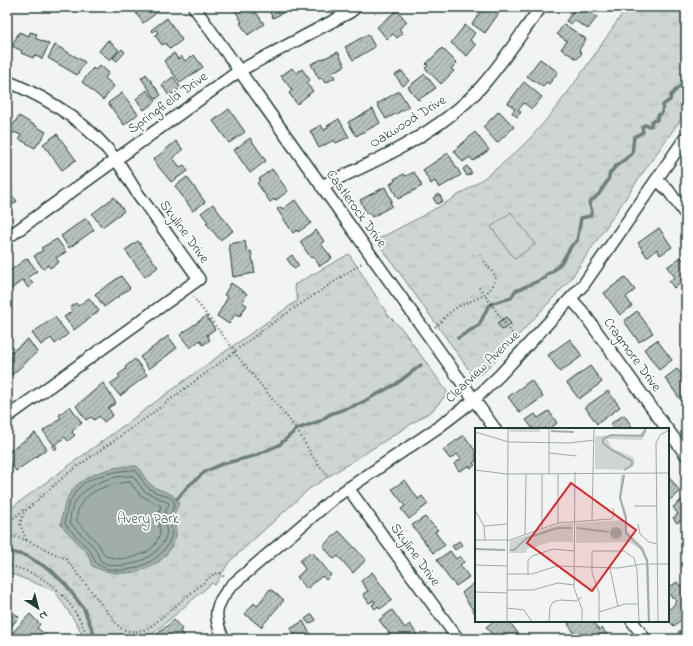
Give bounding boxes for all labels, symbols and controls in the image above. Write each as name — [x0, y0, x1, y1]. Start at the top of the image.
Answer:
street label: Springfield Drive — [123, 66, 214, 140]
street label: Oakwood Drive — [366, 90, 451, 154]
street label: Castlerock Drive — [320, 165, 392, 253]
street label: Skyline Drive — [153, 196, 215, 269]
street label: Cragmore Drive — [597, 313, 667, 398]
street label: Clearview Avenue — [441, 325, 526, 408]
inset map — [475, 428, 669, 622]
park label: Avery Park — [117, 509, 180, 531]
street label: Skyline Drive — [384, 519, 446, 592]
north arrow — [18, 588, 58, 628]
text: N — [36, 607, 51, 624]

